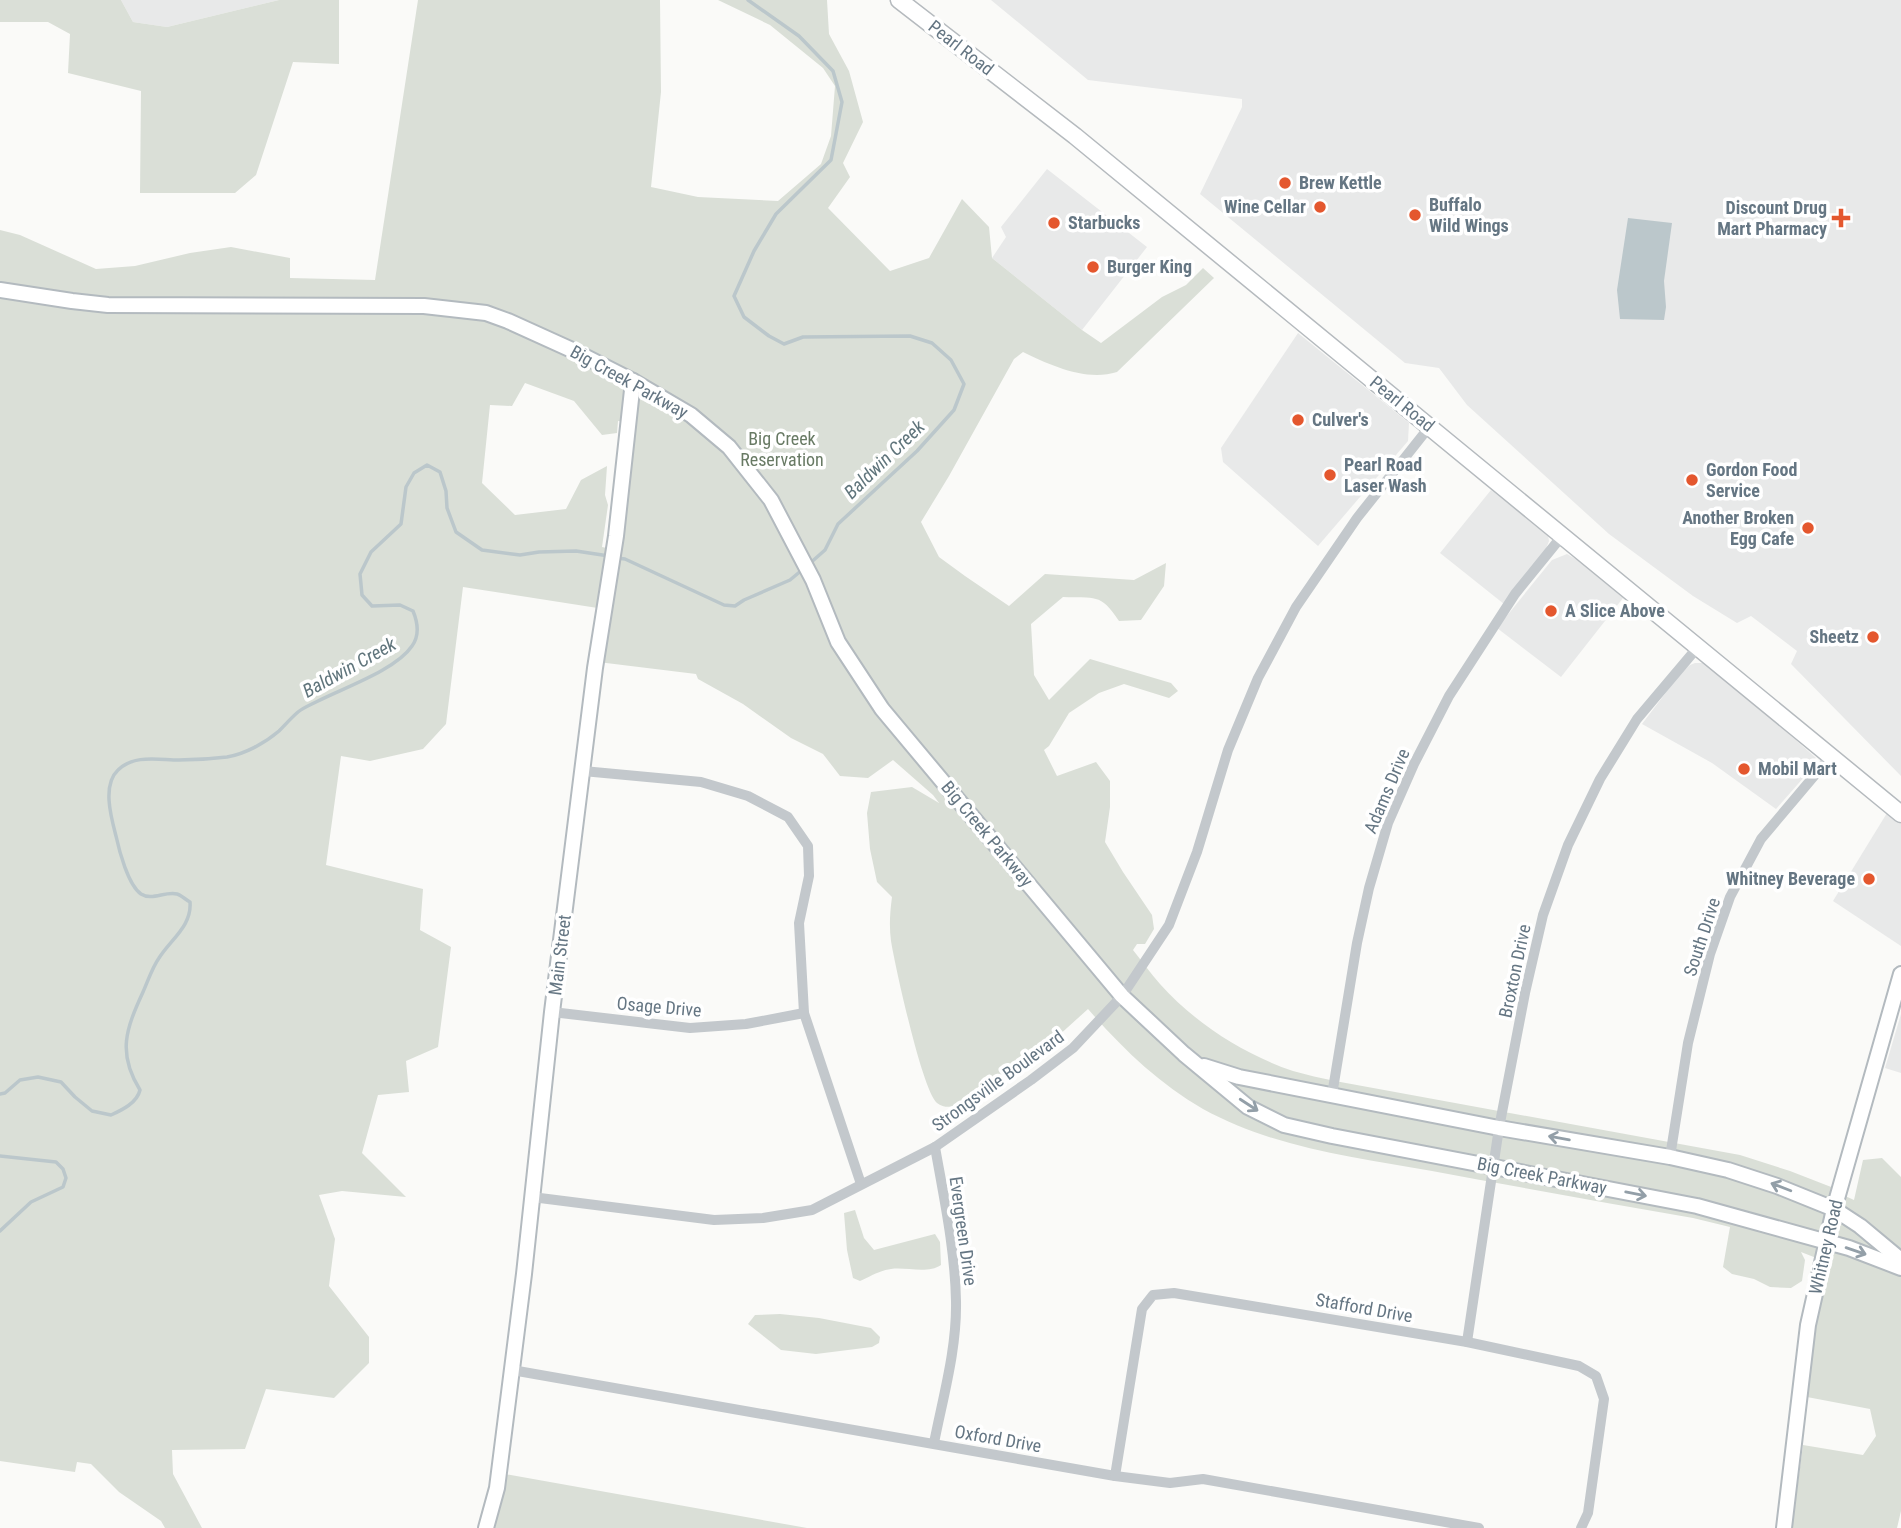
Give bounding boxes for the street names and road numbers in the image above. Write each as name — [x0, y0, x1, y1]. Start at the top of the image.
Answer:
street label: Pearl Road — [925, 16, 998, 80]
street label: Big Creek Parkway — [567, 341, 692, 423]
street label: Pearl Road — [1366, 371, 1439, 436]
street label: Adams Drive — [1359, 745, 1414, 836]
street label: Big Creek Parkway — [937, 777, 1038, 891]
street label: South Drive — [1679, 895, 1724, 979]
street label: Main Street — [544, 913, 575, 997]
street label: Broxton Drive — [1494, 922, 1535, 1019]
street label: Osage Drive — [616, 992, 702, 1021]
street label: Strongsville Boulevard — [928, 1026, 1068, 1136]
street label: Big Creek Parkway — [1476, 1153, 1609, 1198]
street label: Evergreen Drive — [945, 1175, 982, 1287]
street label: Whitney Road — [1804, 1197, 1847, 1296]
street label: Stafford Drive — [1314, 1289, 1414, 1326]
street label: Oxford Drive — [953, 1421, 1043, 1456]

